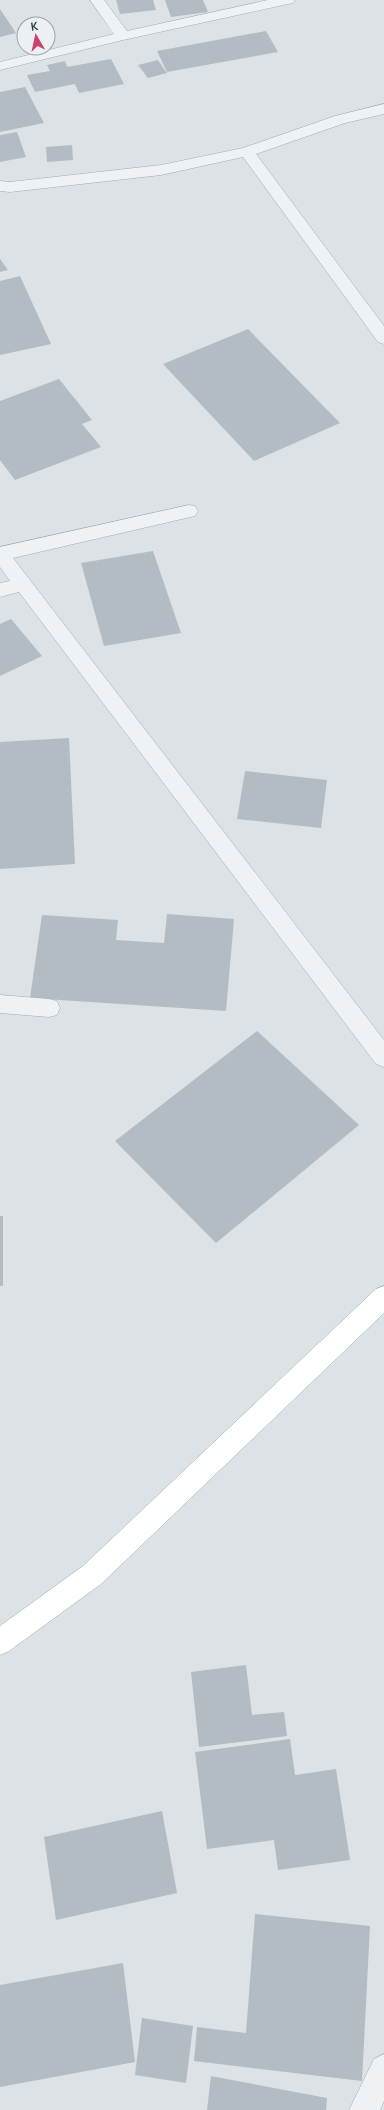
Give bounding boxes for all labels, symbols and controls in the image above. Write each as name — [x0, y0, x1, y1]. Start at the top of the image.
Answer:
north arrow — [16, 16, 56, 56]
text: K — [30, 18, 40, 34]

